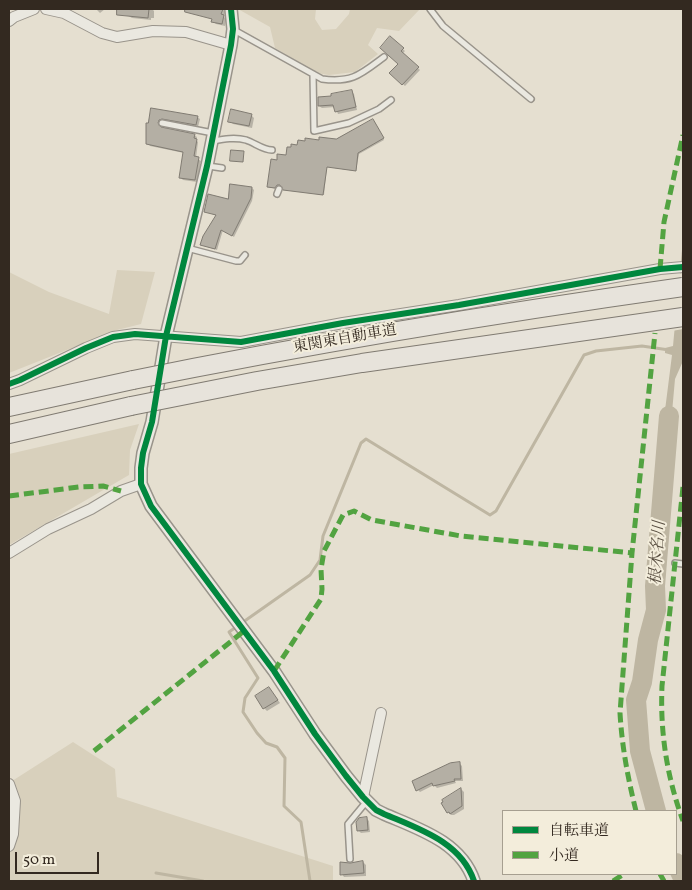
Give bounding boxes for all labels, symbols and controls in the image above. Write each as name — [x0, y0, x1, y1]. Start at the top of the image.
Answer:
street label: 東関東自動車道 — [292, 322, 398, 358]
water label: 根木名川 — [647, 520, 671, 586]
legend — [502, 810, 677, 875]
text: 自転車道 — [549, 821, 609, 842]
scale bar — [18, 842, 101, 874]
text: 小道 — [549, 846, 579, 867]
text: 50 m — [23, 850, 55, 871]

